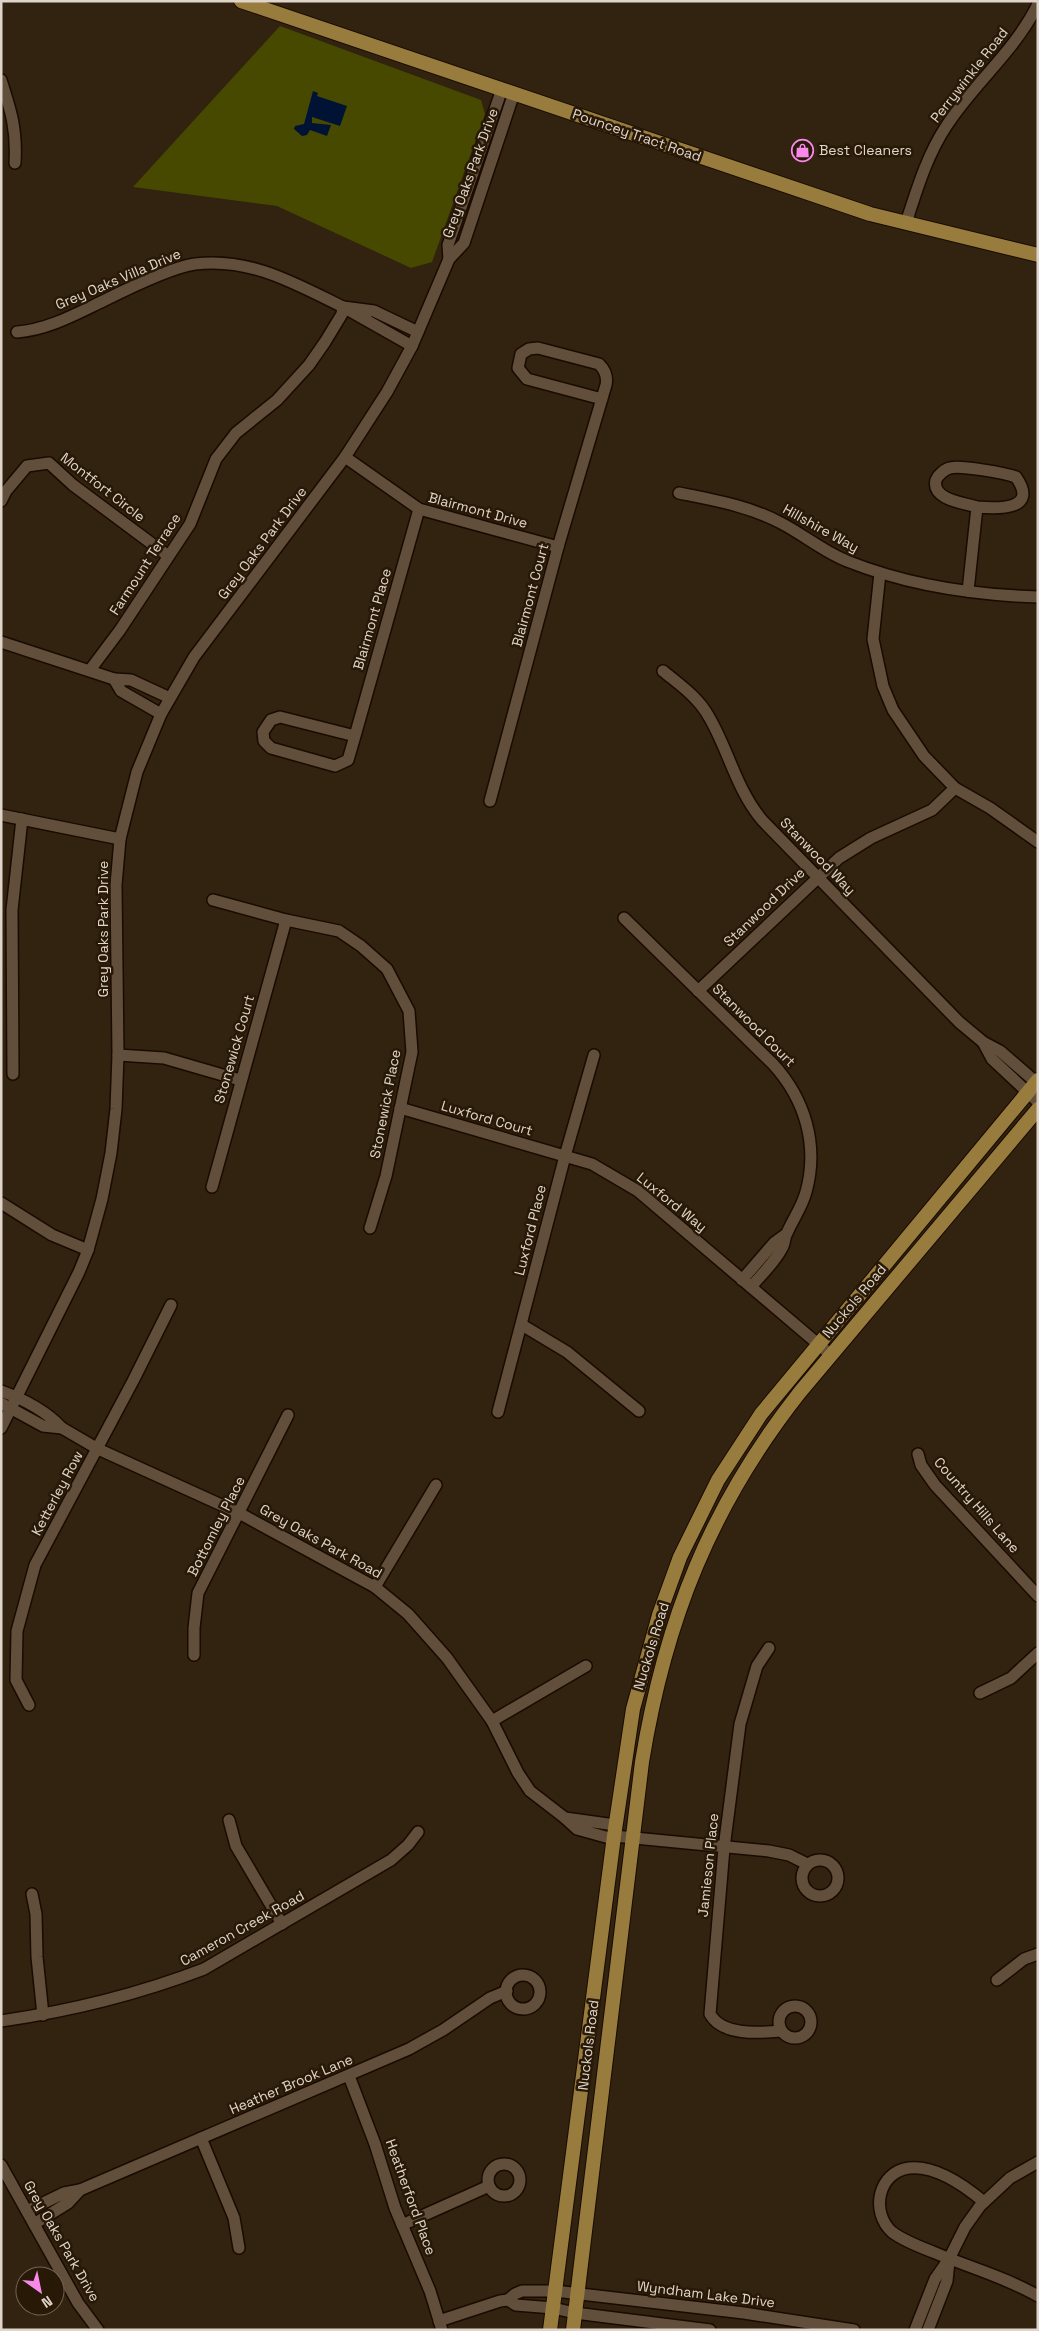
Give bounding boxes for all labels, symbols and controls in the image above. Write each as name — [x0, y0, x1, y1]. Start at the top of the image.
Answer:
street label: Perrywinkle Road — [926, 24, 1012, 126]
street label: Pouncey Tract Road — [570, 105, 704, 165]
street label: Grey Oaks Park Drive — [438, 106, 502, 240]
shop icon: Best Cleaners — [791, 138, 815, 162]
place label: Best Cleaners — [819, 141, 912, 159]
street label: Grey Oaks Villa Drive — [53, 244, 183, 314]
street label: Montfort Circle — [57, 448, 149, 526]
street label: Grey Oaks Park Drive — [214, 483, 310, 603]
street label: Blairmont Drive — [426, 488, 530, 532]
street label: Hillshire Way — [780, 500, 862, 556]
street label: Farmount Terrace — [105, 510, 185, 618]
street label: Blairmont Court — [508, 541, 552, 649]
street label: Blairmont Place — [349, 566, 395, 672]
street label: Stanwood Way — [776, 813, 860, 899]
street label: Grey Oaks Park Drive — [94, 861, 112, 997]
street label: Stanwood Drive — [720, 864, 808, 950]
street label: Stanwood Court — [709, 980, 799, 1070]
street label: Stonewick Court — [210, 993, 258, 1105]
street label: Stonewick Place — [366, 1048, 404, 1160]
street label: Luxford Court — [439, 1096, 535, 1140]
street label: Luxford Way — [633, 1168, 711, 1236]
street label: Luxford Place — [510, 1183, 550, 1277]
street label: Nuckols Road — [818, 1260, 890, 1342]
street label: Ketterley Row — [27, 1447, 87, 1539]
street label: Country Hills Lane — [930, 1453, 1024, 1557]
street label: Bottomley Place — [183, 1473, 249, 1579]
street label: Grey Oaks Park Road — [256, 1500, 386, 1582]
street label: Nuckols Road — [629, 1600, 673, 1692]
street label: Jamieson Place — [694, 1812, 722, 1918]
street label: Cameron Creek Road — [177, 1886, 307, 1970]
street label: Nuckols Road — [574, 1999, 602, 2091]
street label: Heather Brook Lane — [226, 2050, 356, 2118]
street label: Heatherford Place — [382, 2137, 440, 2257]
street label: Grey Oaks Park Drive — [20, 2177, 104, 2305]
north arrow — [15, 2266, 65, 2316]
street label: Wyndham Lake Drive — [636, 2277, 776, 2311]
text: N — [38, 2292, 56, 2312]

